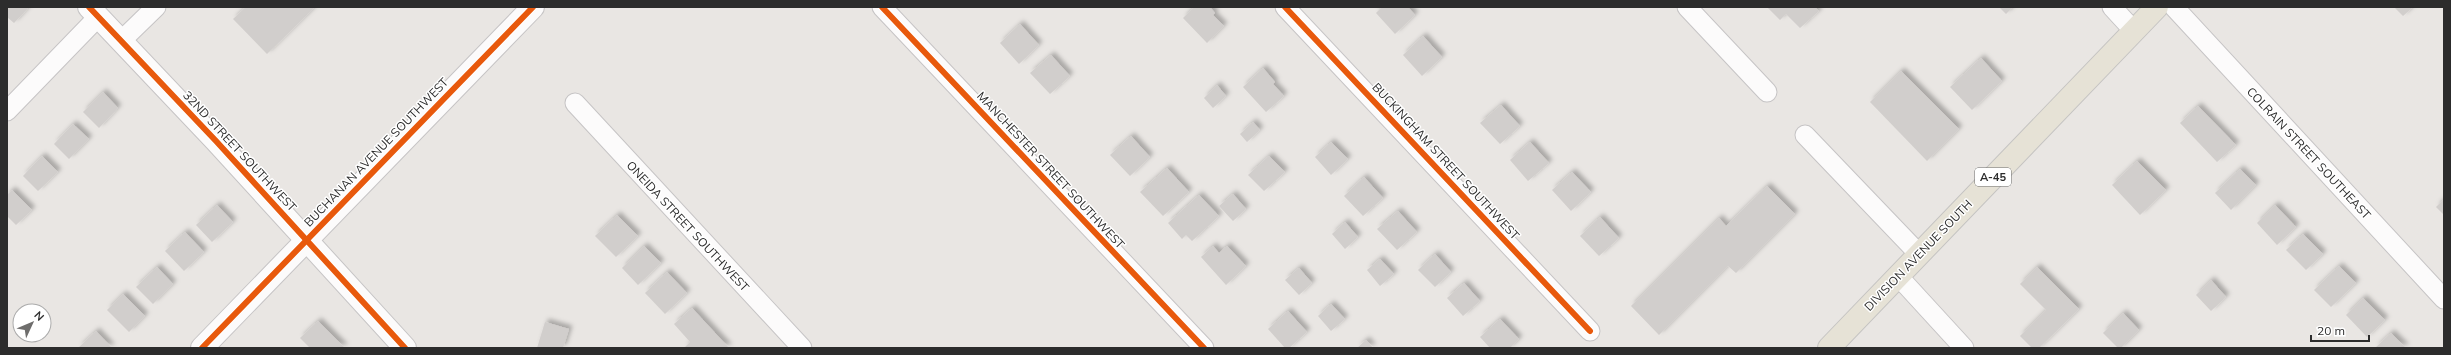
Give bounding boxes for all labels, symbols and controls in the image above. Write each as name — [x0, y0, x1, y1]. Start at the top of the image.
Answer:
street label: BUCHANAN AVENUE SOUTHWEST — [301, 74, 452, 230]
street label: BUCKINGHAM STREET SOUTHWEST — [1369, 79, 1523, 243]
street label: COLRAIN STREET SOUTHEAST — [2244, 84, 2375, 223]
street label: 32ND STREET SOUTHWEST — [180, 88, 300, 215]
street label: MANCHESTER STREET SOUTHWEST — [974, 88, 1128, 252]
street label: ONEIDA STREET SOUTHWEST — [623, 158, 753, 295]
road number: A-45 — [1975, 168, 2011, 186]
street label: DIVISION AVENUE SOUTH — [1861, 196, 1975, 314]
north arrow — [12, 303, 52, 343]
text: N — [31, 308, 47, 324]
scale bar — [2311, 317, 2369, 343]
text: 20 m — [2317, 323, 2345, 338]

